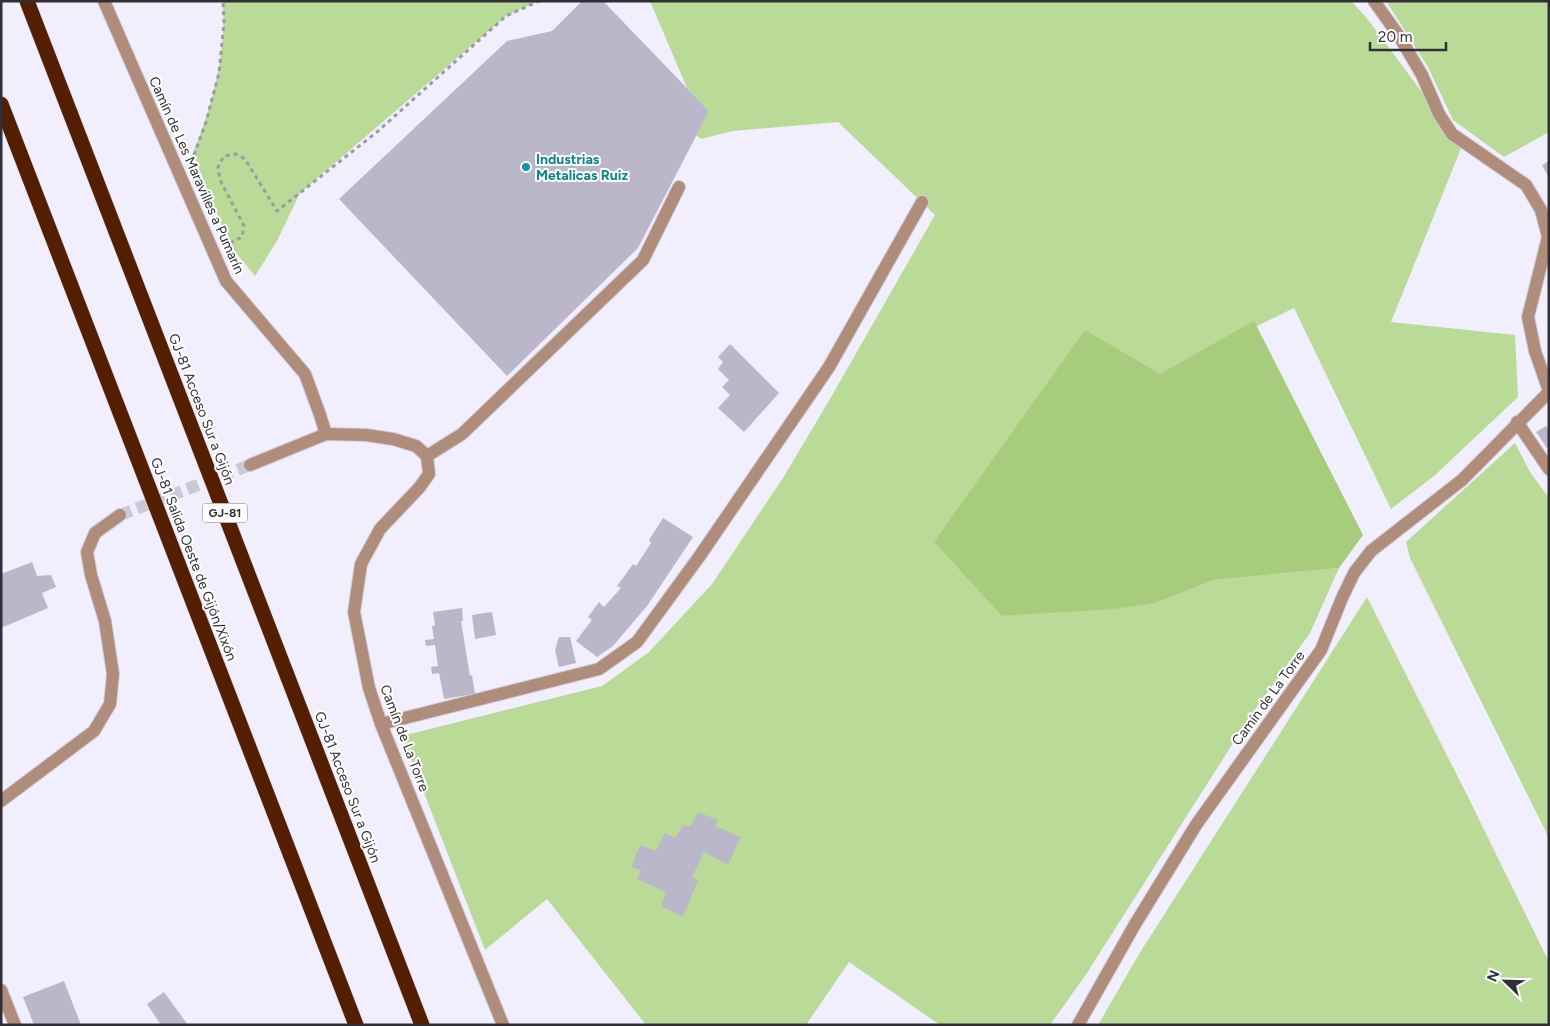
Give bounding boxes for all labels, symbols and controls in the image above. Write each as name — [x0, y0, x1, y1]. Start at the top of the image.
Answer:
scale bar — [1370, 20, 1446, 52]
text: 20 m — [1378, 28, 1412, 46]
street label: Camín de Les Maravilles a Pumarín — [145, 74, 248, 277]
place label: Industrias Metalicas Ruiz — [536, 151, 628, 184]
marker: Industrias Metalicas Ruiz — [520, 161, 532, 173]
street label: GJ-81 Acceso Sur a Gijón — [165, 331, 238, 487]
street label: GJ-81 Salida Oeste de Gijón/Xixón — [147, 455, 240, 663]
road number: GJ-81 — [202, 503, 248, 522]
street label: Camín de La Torre — [1228, 647, 1309, 749]
street label: Camín de La Torre — [376, 682, 433, 794]
street label: GJ-81 Acceso Sur a Gijón — [311, 709, 384, 865]
north arrow — [1480, 956, 1530, 1006]
text: N — [1484, 968, 1503, 984]

